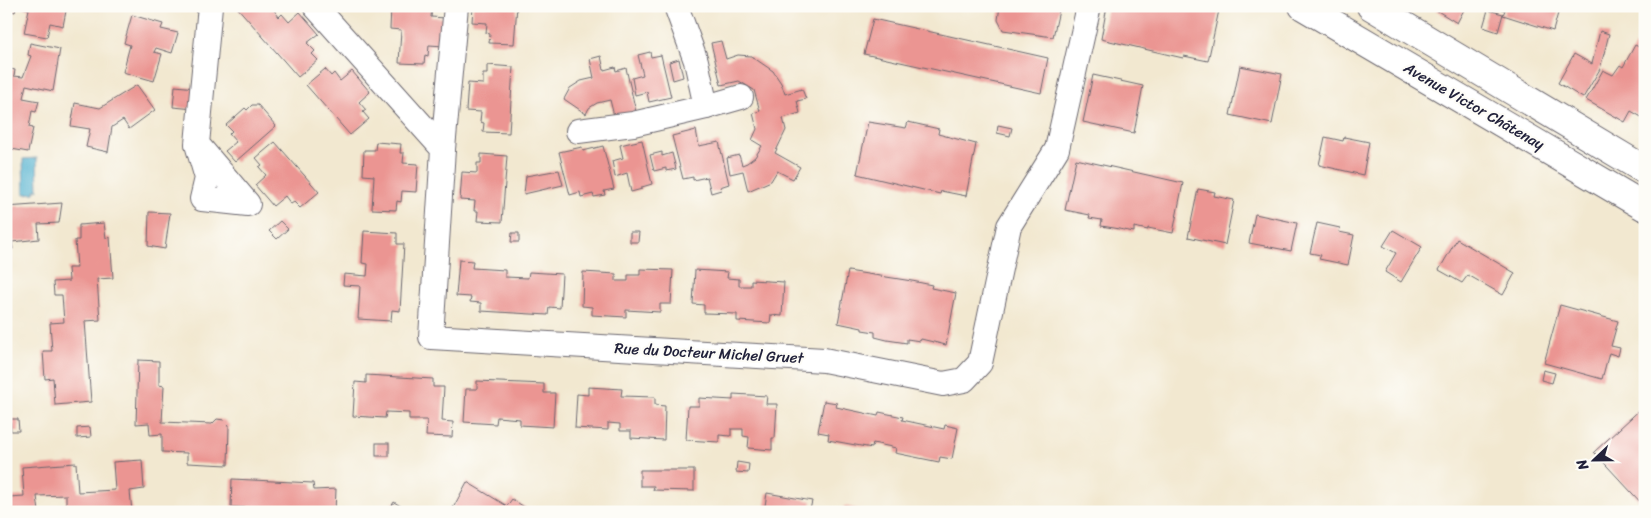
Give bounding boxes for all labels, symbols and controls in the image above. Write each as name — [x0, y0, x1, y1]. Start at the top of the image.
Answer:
street label: Avenue Victor Châtenay — [1398, 55, 1550, 157]
street label: Rue du Docteur Michel Gruet — [614, 335, 805, 371]
north arrow — [1568, 436, 1618, 486]
text: N — [1569, 455, 1596, 475]

